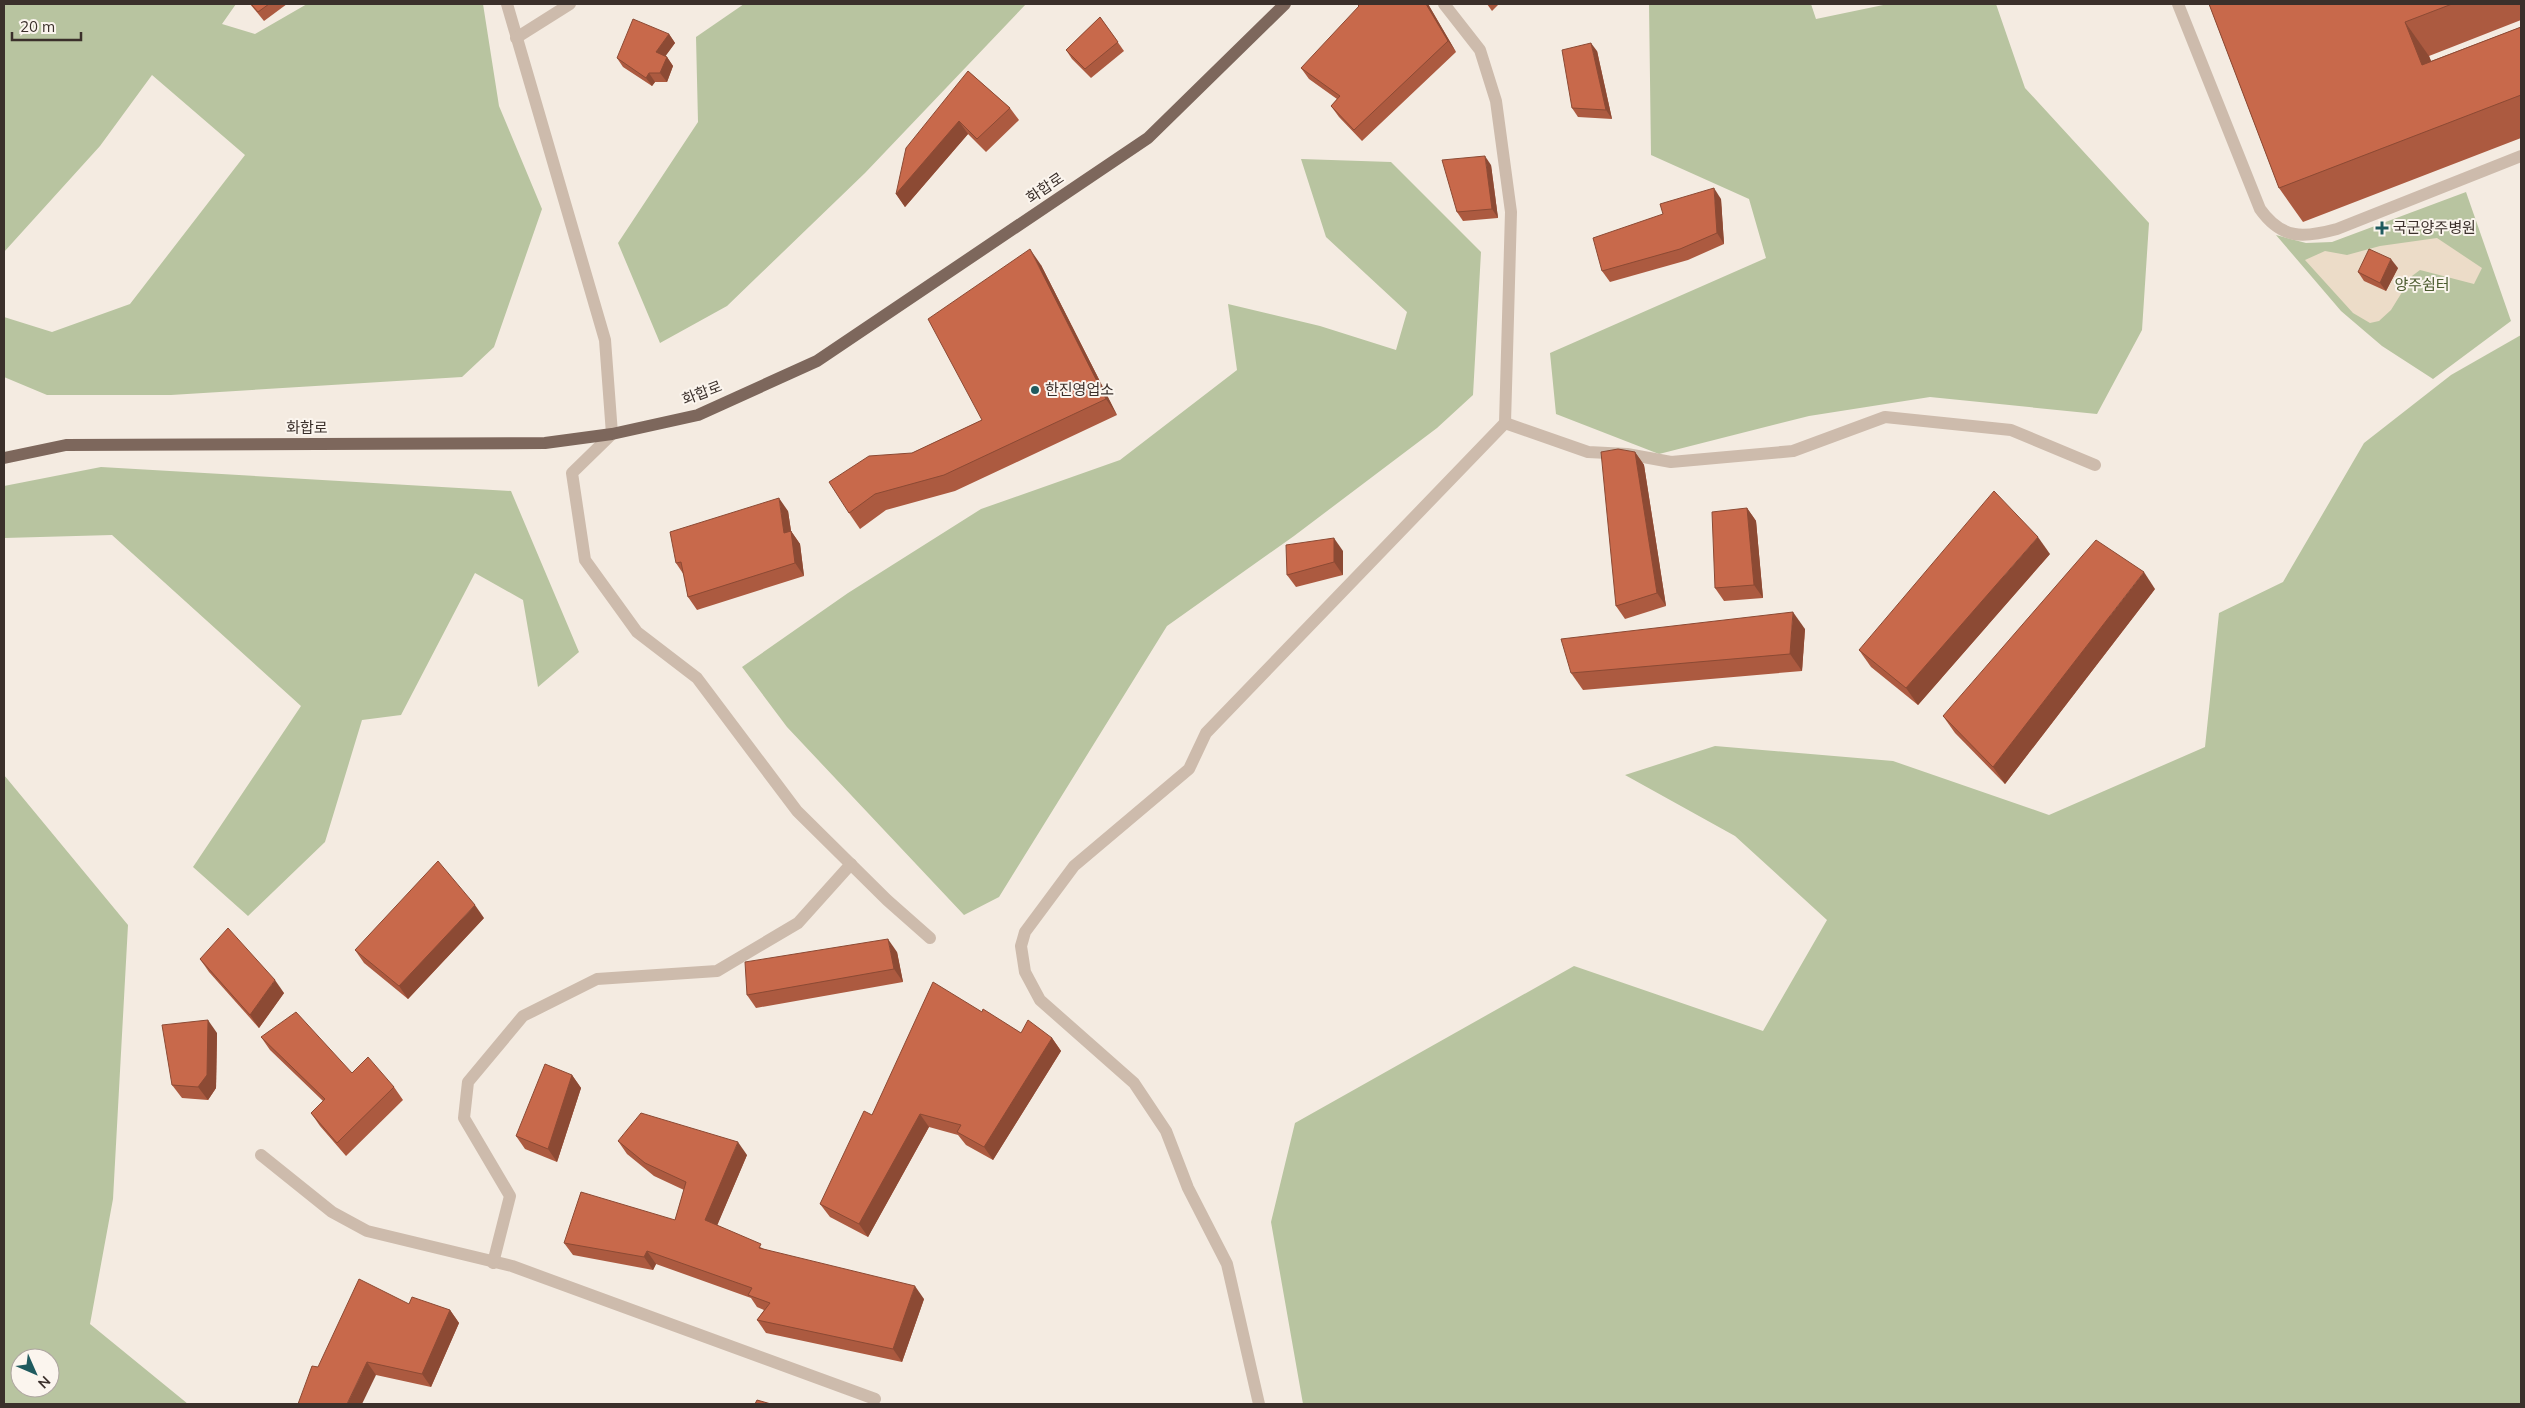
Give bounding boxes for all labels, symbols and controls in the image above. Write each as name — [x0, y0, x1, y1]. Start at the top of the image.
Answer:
scale bar — [12, 10, 81, 42]
text: 20 m — [20, 17, 55, 36]
street label: 화합로 — [1022, 168, 1067, 207]
place label: 국군양주병원 — [2393, 218, 2476, 237]
marker: 국군양주병원 — [2375, 221, 2389, 235]
park label: 양주쉼터 — [2394, 275, 2450, 294]
street label: 화합로 — [679, 376, 725, 409]
place label: 한진영업소 — [1045, 380, 1114, 399]
marker: 한진영업소 — [1029, 384, 1041, 396]
street label: 화합로 — [286, 418, 328, 437]
north arrow — [10, 1348, 60, 1398]
text: N — [34, 1372, 54, 1392]

